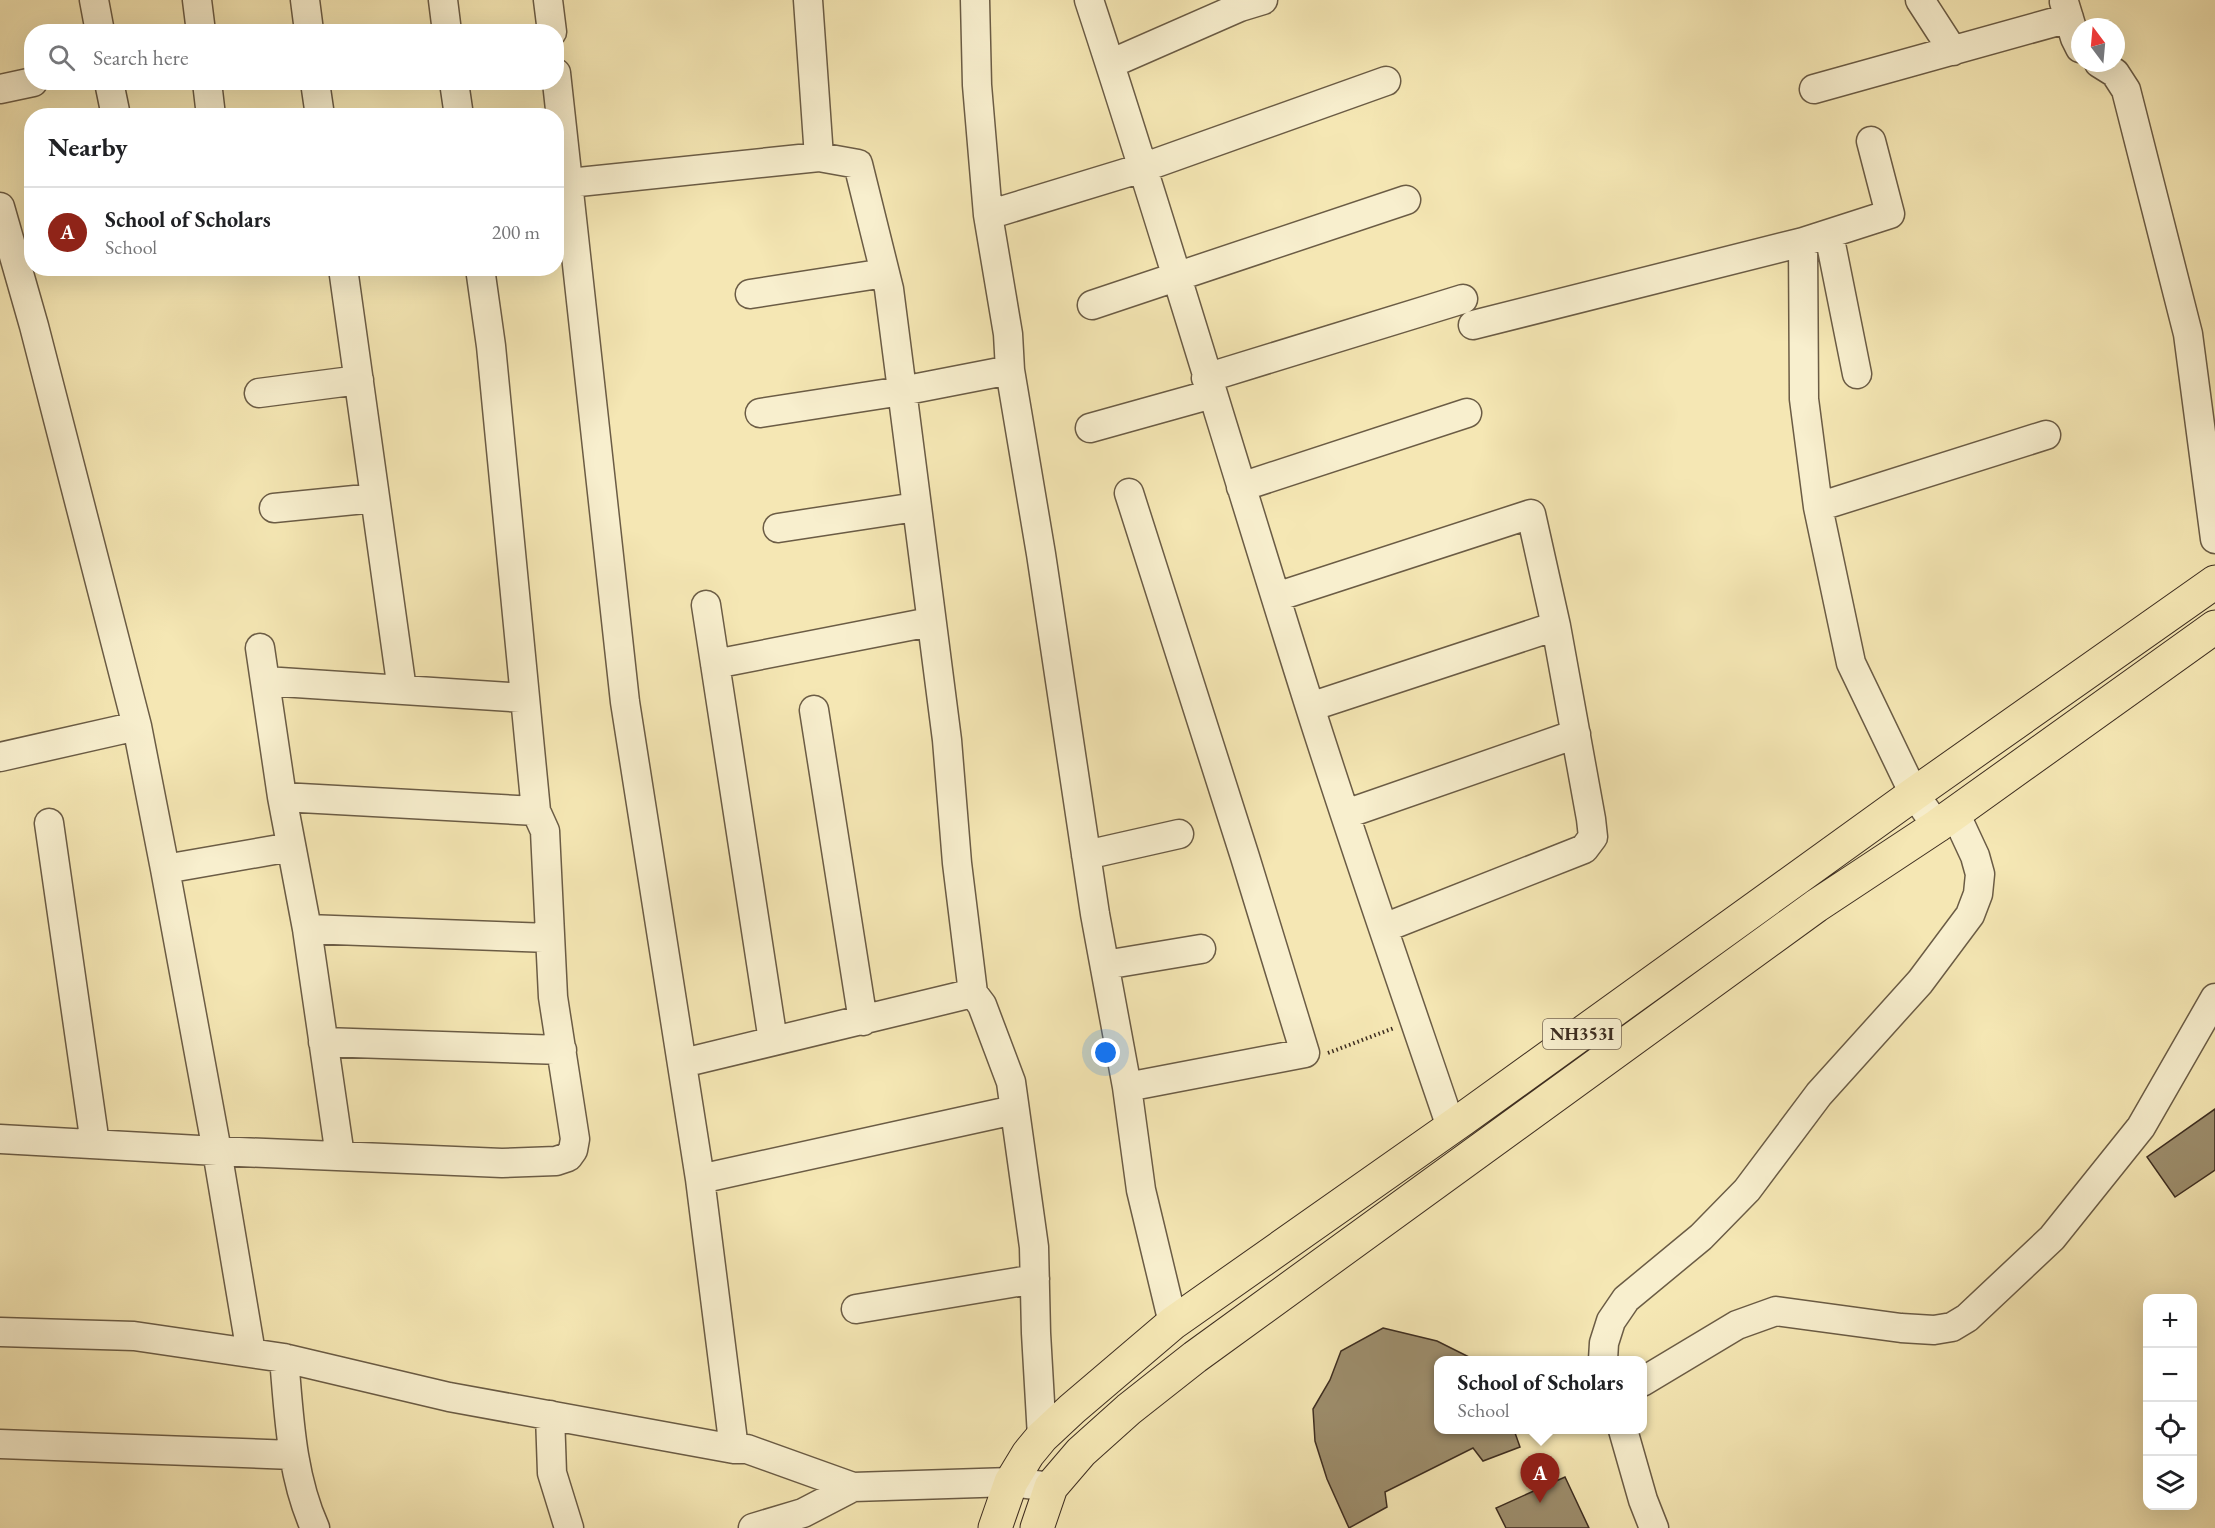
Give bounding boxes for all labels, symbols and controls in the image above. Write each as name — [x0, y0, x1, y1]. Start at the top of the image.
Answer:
north arrow — [2071, 18, 2125, 72]
search box — [24, 24, 564, 90]
icon: search — [45, 41, 78, 74]
text: Search here — [93, 43, 188, 72]
text: Nearby — [48, 130, 128, 164]
text: School of Scholars — [105, 205, 271, 234]
text: A — [60, 219, 75, 245]
text: 200 m — [492, 219, 540, 245]
text: School — [105, 234, 157, 260]
road number: NH353I — [1543, 1019, 1621, 1049]
your location — [1091, 1038, 1120, 1067]
map controls — [2143, 1294, 2197, 1510]
button: + — [2143, 1294, 2197, 1348]
button: − — [2143, 1348, 2197, 1402]
popup — [1434, 1356, 1647, 1434]
text: School of Scholars — [1458, 1368, 1623, 1397]
text: School — [1458, 1397, 1510, 1423]
button: locate — [2143, 1402, 2197, 1456]
pin: A — [1520, 1454, 1560, 1503]
button: layers — [2143, 1456, 2197, 1510]

